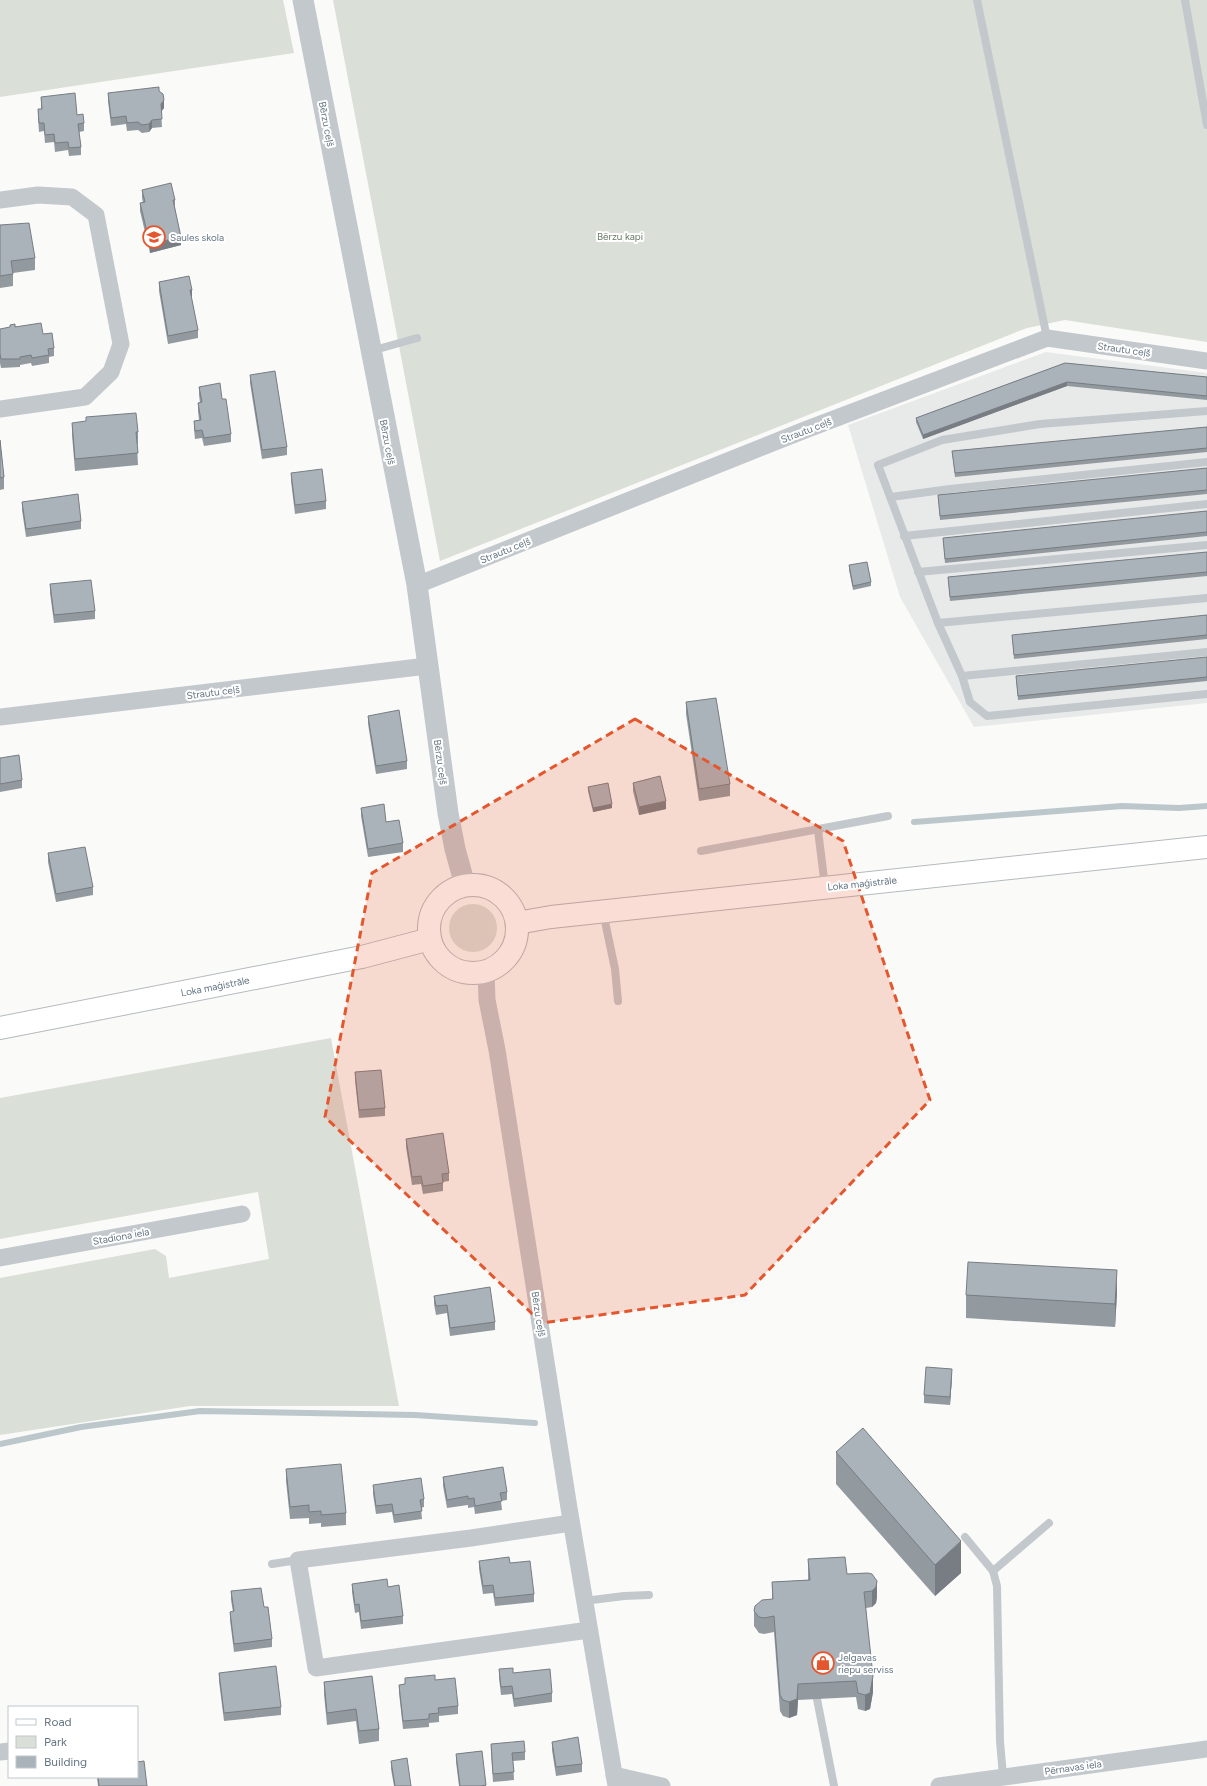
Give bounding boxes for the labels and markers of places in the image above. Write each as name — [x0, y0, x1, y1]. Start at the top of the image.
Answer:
school or university icon: Saules skola — [141, 224, 167, 250]
place label: Saules skola — [170, 231, 224, 244]
shop icon: Jelgavas riepu serviss — [810, 1650, 836, 1676]
place label: Jelgavas riepu serviss — [838, 1651, 894, 1676]

